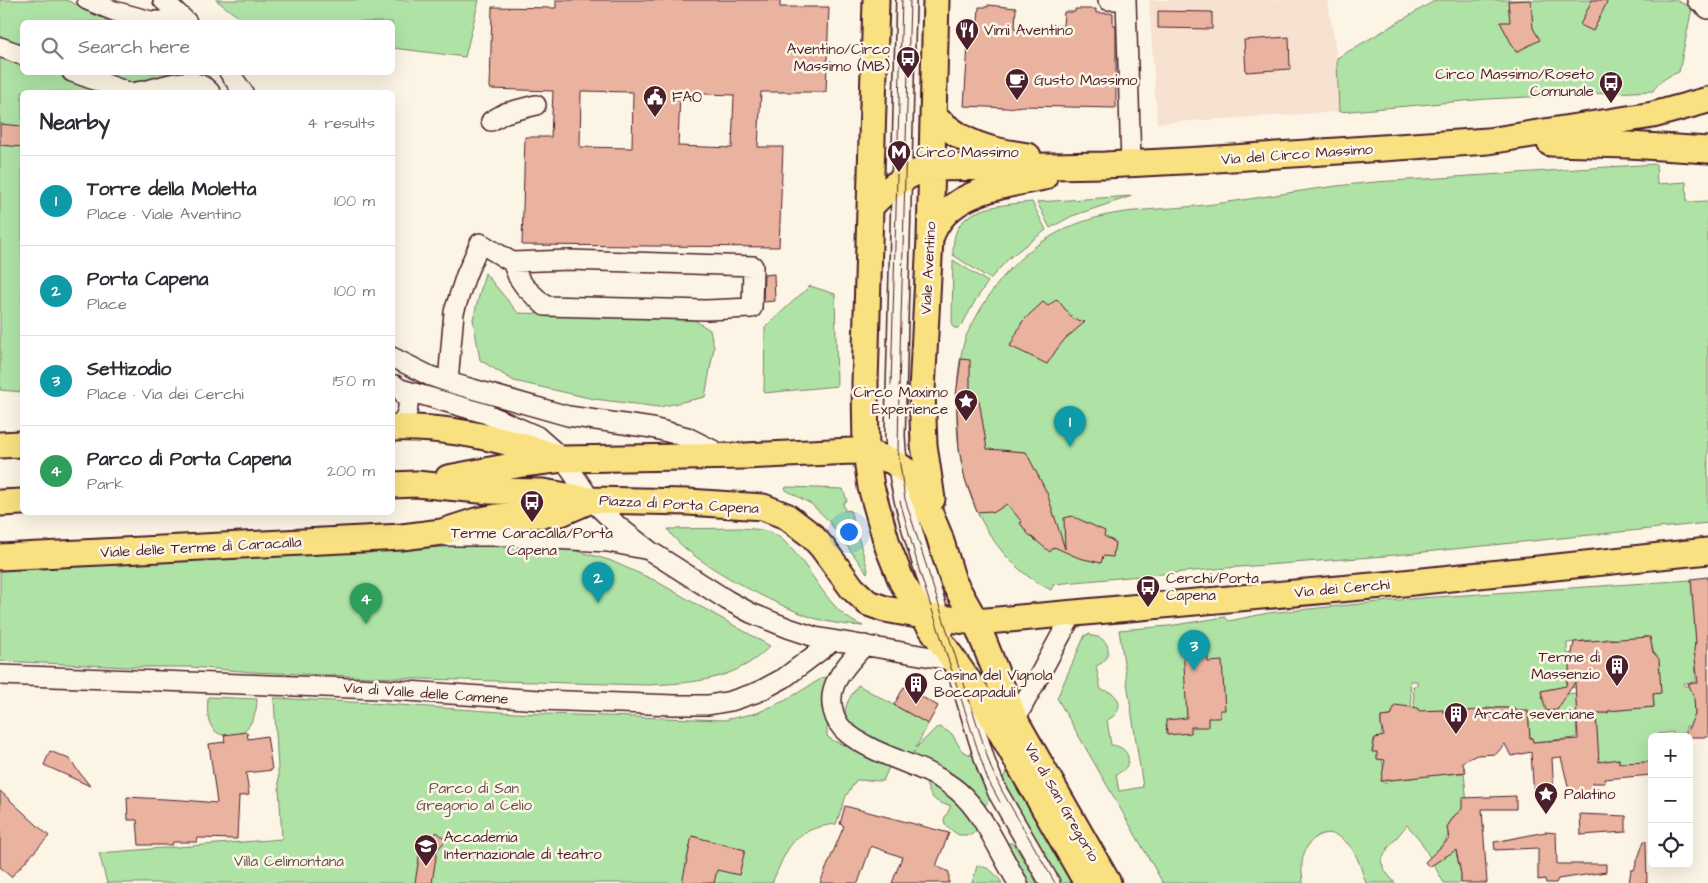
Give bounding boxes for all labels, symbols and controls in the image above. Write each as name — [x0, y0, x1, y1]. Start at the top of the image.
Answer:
restaurant icon: Vimi Aventino — [954, 17, 980, 51]
search box — [20, 20, 395, 75]
place label: Vimi Aventino — [984, 20, 1073, 41]
icon: search — [38, 34, 66, 62]
text: Search here — [78, 34, 190, 61]
place label: Aventino/Circo Massimo (MB) — [787, 39, 891, 77]
bus stop icon: Aventino/Circo Massimo (MB) — [895, 45, 921, 79]
place label: Circo Massimo/Roseto Comunale — [1435, 64, 1595, 102]
cafe icon: Gusto Massimo — [1004, 67, 1030, 101]
place label: Gusto Massimo — [1034, 70, 1138, 91]
bus stop icon: Circo Massimo/Roseto Comunale — [1598, 70, 1624, 104]
public building icon: FAO — [642, 84, 668, 118]
place label: FAO — [672, 87, 702, 108]
text: Nearby — [40, 108, 110, 137]
text: 4 results — [307, 112, 375, 134]
metro station icon: Circo Massimo — [886, 139, 912, 173]
street label: Via del Circo Massimo — [1220, 139, 1374, 170]
place label: Circo Massimo — [916, 142, 1019, 163]
text: Torre della Moletta — [87, 176, 256, 203]
text: 1 — [55, 190, 57, 212]
text: 100 m — [334, 190, 375, 212]
text: Place · Viale Aventino — [87, 203, 241, 225]
street label: Viale Aventino — [916, 220, 941, 315]
text: Porta Capena — [87, 266, 208, 293]
text: 2 — [51, 280, 61, 302]
text: 100 m — [334, 280, 375, 302]
text: Place — [87, 293, 127, 315]
text: Settizodio — [87, 356, 171, 383]
text: 3 — [52, 370, 60, 392]
text: 150 m — [333, 370, 375, 392]
place label: Circo Maximo Experience — [853, 382, 949, 420]
text: Place · Via dei Cerchi — [87, 383, 244, 405]
place icon: Circo Maximo Experience — [953, 388, 979, 422]
pin: 1 — [1054, 406, 1086, 447]
text: Parco di Porta Capena — [87, 446, 291, 473]
text: 4 — [51, 460, 61, 482]
text: 200 m — [327, 460, 375, 482]
text: Park — [87, 473, 124, 495]
bus stop icon: Terme Caracalla/Porta Capena — [519, 489, 545, 523]
street label: Piazza di Porta Capena — [599, 490, 760, 519]
your location — [836, 519, 862, 545]
place label: Terme Caracalla/Porta Capena — [451, 523, 613, 561]
street label: Viale delle Terme di Caracalla — [100, 532, 303, 563]
pin: 2 — [582, 562, 614, 603]
place label: Cerchi/Porta Capena — [1166, 568, 1259, 606]
bus stop icon: Cerchi/Porta Capena — [1135, 574, 1161, 608]
street label: Via dei Cerchi — [1294, 574, 1391, 603]
pin: 4 — [350, 583, 382, 624]
pin: 3 — [1178, 630, 1210, 671]
place label: Terme di Massenzio — [1531, 647, 1601, 685]
building icon: Terme di Massenzio — [1604, 653, 1630, 687]
place label: Casina del Vignola Boccapaduli — [934, 665, 1053, 703]
building icon: Casina del Vignola Boccapaduli — [903, 671, 929, 705]
street label: Via di Valle delle Camene — [343, 677, 509, 710]
building icon: Arcate severiane — [1443, 701, 1469, 735]
place label: Arcate severiane — [1474, 704, 1595, 725]
map controls — [1648, 733, 1693, 868]
button: + — [1648, 733, 1693, 778]
street label: Via di San Gregorio — [1018, 739, 1104, 867]
park label: Parco di San Gregorio al Celio — [416, 778, 532, 817]
button: − — [1648, 778, 1693, 823]
place icon: Palatino — [1533, 781, 1559, 815]
place label: Palatino — [1564, 784, 1616, 805]
button: locate — [1648, 823, 1693, 868]
place label: Accademia Internazionale di teatro — [444, 827, 602, 865]
school or university icon: Accademia Internazionale di teatro — [413, 833, 439, 867]
park label: Villa Celimontana — [234, 851, 344, 872]

